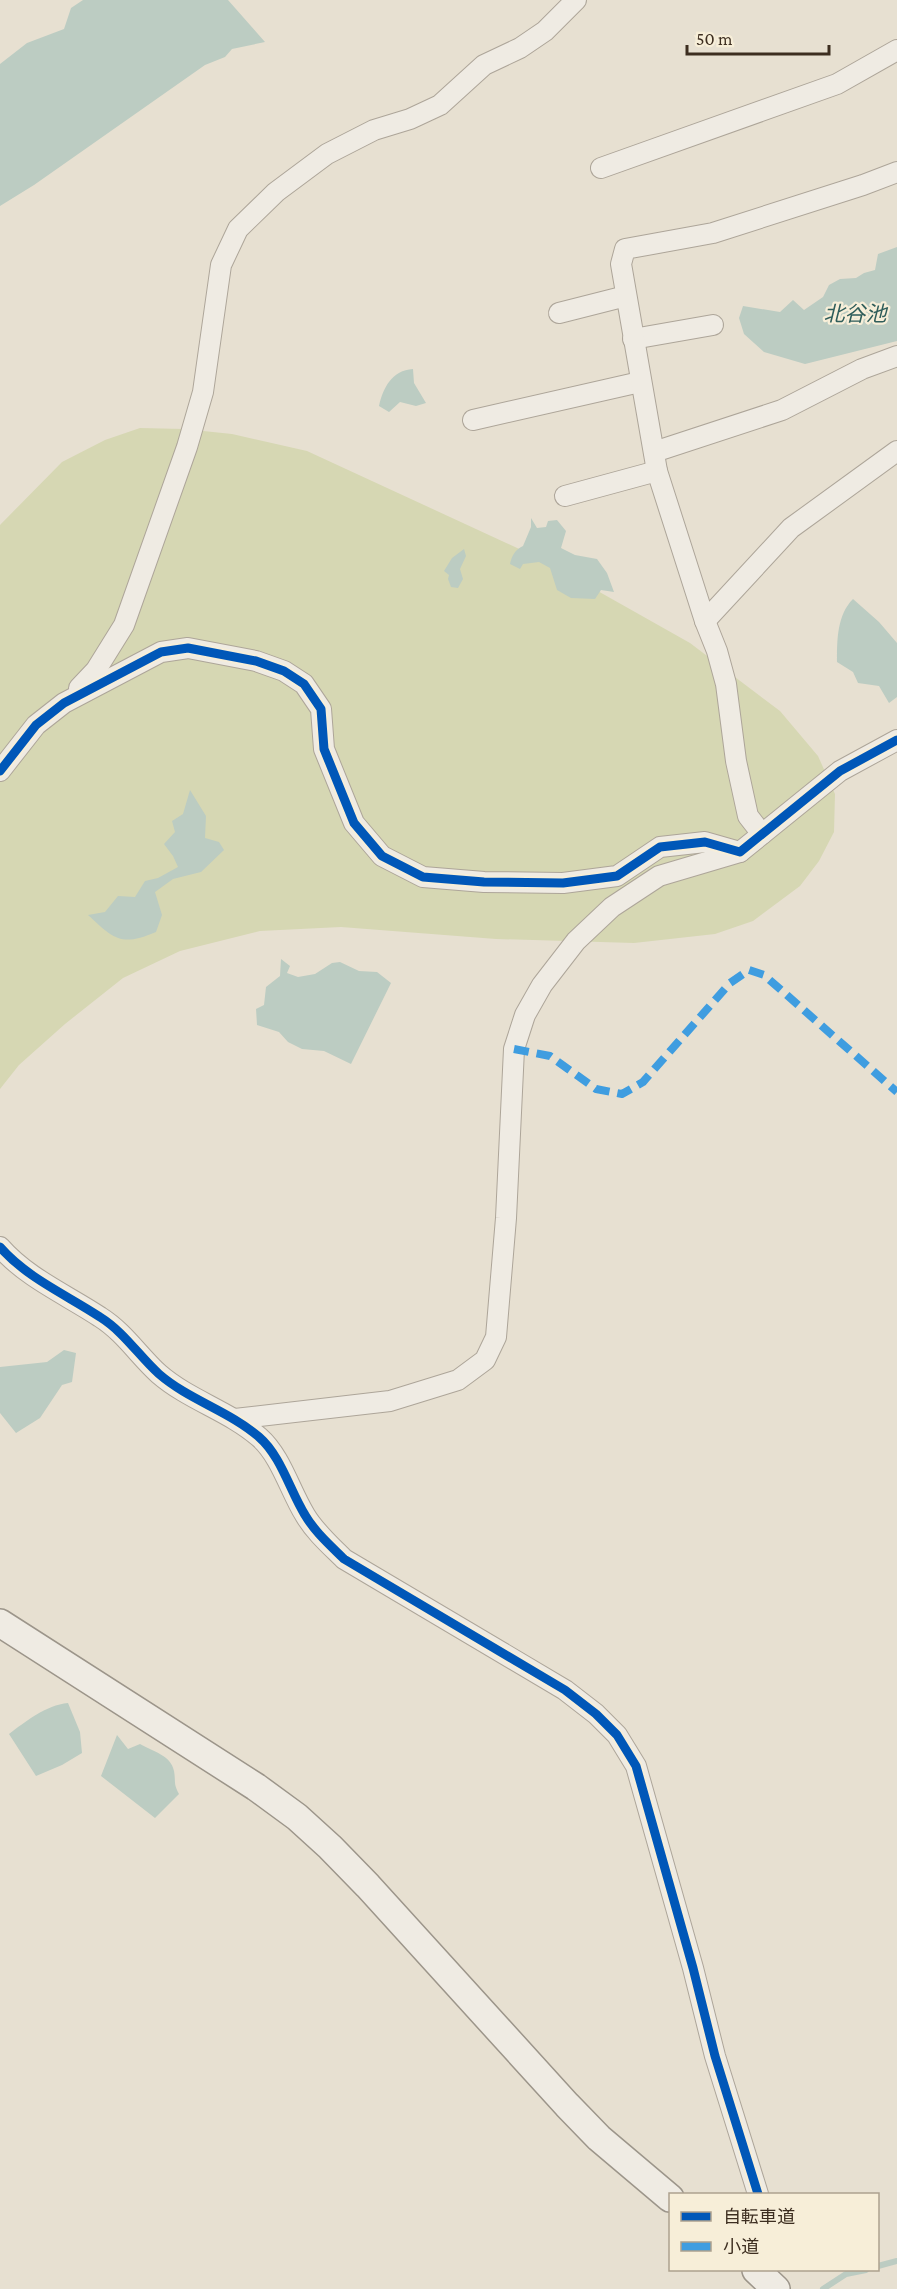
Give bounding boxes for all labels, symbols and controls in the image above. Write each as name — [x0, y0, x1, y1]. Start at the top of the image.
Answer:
scale bar — [687, 18, 830, 56]
text: 50 m — [696, 29, 733, 49]
water label: 北谷池 — [824, 302, 888, 326]
legend — [669, 2193, 879, 2271]
text: 自転車道 — [723, 2207, 795, 2227]
text: 小道 — [723, 2237, 759, 2257]

